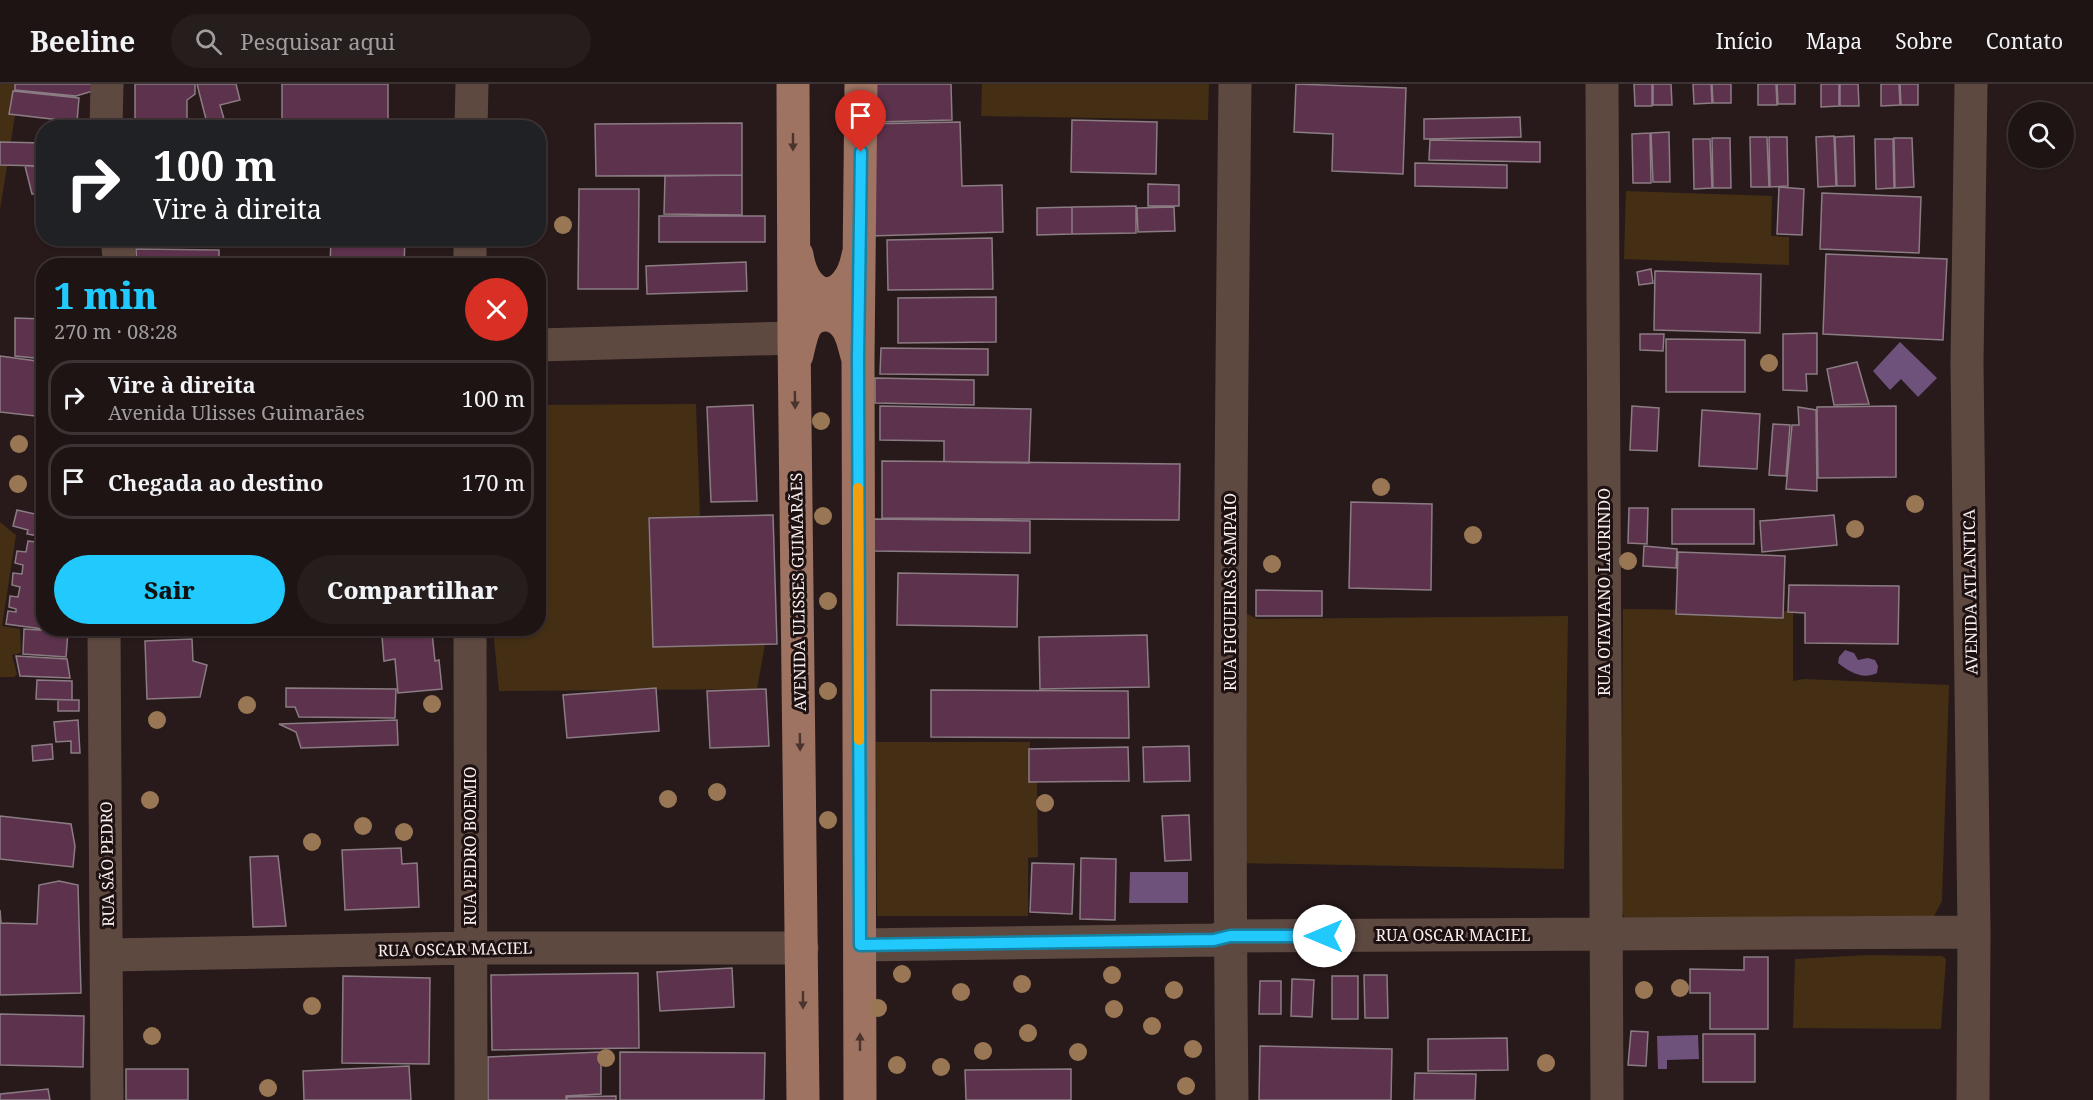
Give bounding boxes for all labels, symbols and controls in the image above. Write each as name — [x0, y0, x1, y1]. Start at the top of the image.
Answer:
search box — [171, 14, 591, 68]
text: Beeline — [30, 22, 135, 60]
icon: search — [192, 25, 225, 58]
text: Pesquisar aqui — [240, 26, 395, 56]
text: Início — [1716, 27, 1773, 55]
text: Mapa — [1806, 27, 1862, 55]
text: Sobre — [1895, 27, 1953, 55]
text: Contato — [1986, 27, 2063, 55]
pin — [835, 90, 886, 152]
icon: arrive — [844, 99, 877, 132]
map controls — [2008, 102, 2074, 168]
button: search — [2008, 102, 2074, 168]
one-way arrow — [788, 133, 798, 152]
text: 100 m — [153, 136, 277, 193]
icon: right — [54, 144, 132, 222]
text: Vire à direita — [153, 190, 322, 227]
text: 1 min — [54, 271, 157, 320]
button: close — [465, 278, 528, 341]
text: 270 m · 08:28 — [54, 318, 177, 345]
text: Vire à direita — [108, 369, 256, 399]
icon: right — [57, 381, 90, 414]
text: 100 m — [462, 383, 525, 413]
one-way arrow — [790, 391, 800, 410]
text: Avenida Ulisses Guimarães — [108, 399, 365, 426]
icon: arrive — [57, 465, 90, 498]
text: Chegada ao destino — [108, 467, 323, 497]
text: 170 m — [462, 467, 525, 497]
street label: AVENIDA ULISSES GUIMARÃES — [785, 472, 811, 712]
street label: RUA OTAVIANO LAURINDO — [1593, 488, 1615, 696]
street label: RUA FIGUEIRAS SAMPAIO — [1219, 493, 1241, 691]
street label: AVENIDA ATLANTICA — [1958, 508, 1982, 675]
button: Sair — [54, 555, 285, 624]
button: Compartilhar — [297, 555, 528, 624]
one-way arrow — [795, 733, 805, 752]
street label: RUA PEDRO BOEMIO — [459, 766, 481, 926]
street label: RUA SÃO PEDRO — [95, 801, 119, 927]
position arrow — [1292, 904, 1356, 968]
street label: RUA OSCAR MACIEL — [1376, 924, 1530, 946]
street label: RUA OSCAR MACIEL — [377, 937, 533, 961]
one-way arrow — [798, 991, 808, 1010]
one-way arrow — [855, 1032, 865, 1051]

